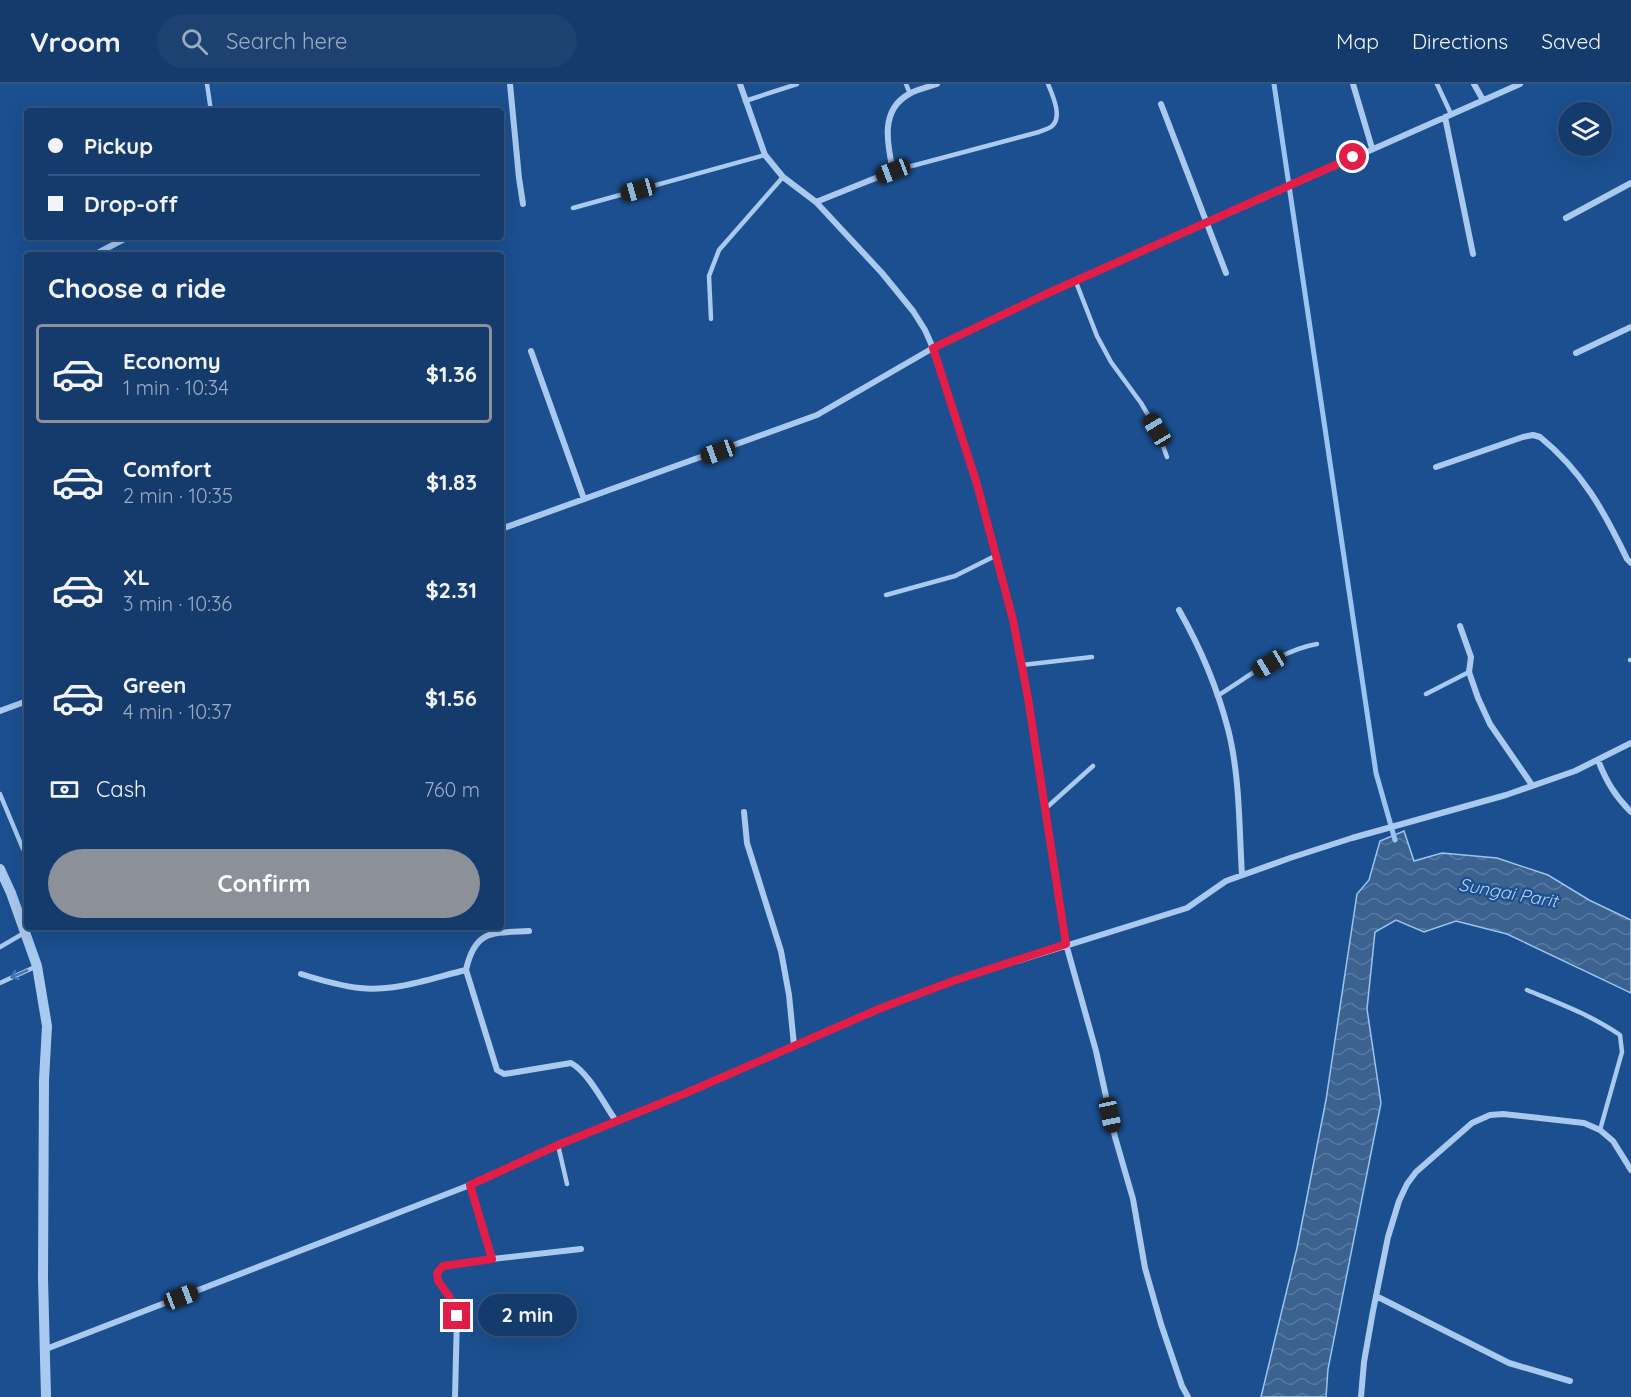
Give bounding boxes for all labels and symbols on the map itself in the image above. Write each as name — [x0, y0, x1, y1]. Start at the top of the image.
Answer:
route start — [1339, 143, 1366, 170]
car — [873, 156, 913, 186]
car — [618, 176, 658, 204]
car — [1140, 410, 1174, 450]
car — [698, 437, 738, 467]
car — [1249, 647, 1289, 681]
water label: Sungai Parit — [1457, 872, 1561, 913]
one-way arrow — [10, 969, 28, 981]
car — [1097, 1096, 1123, 1134]
car — [161, 1282, 201, 1312]
callout: 2 min — [478, 1295, 577, 1337]
route end — [443, 1302, 470, 1329]

